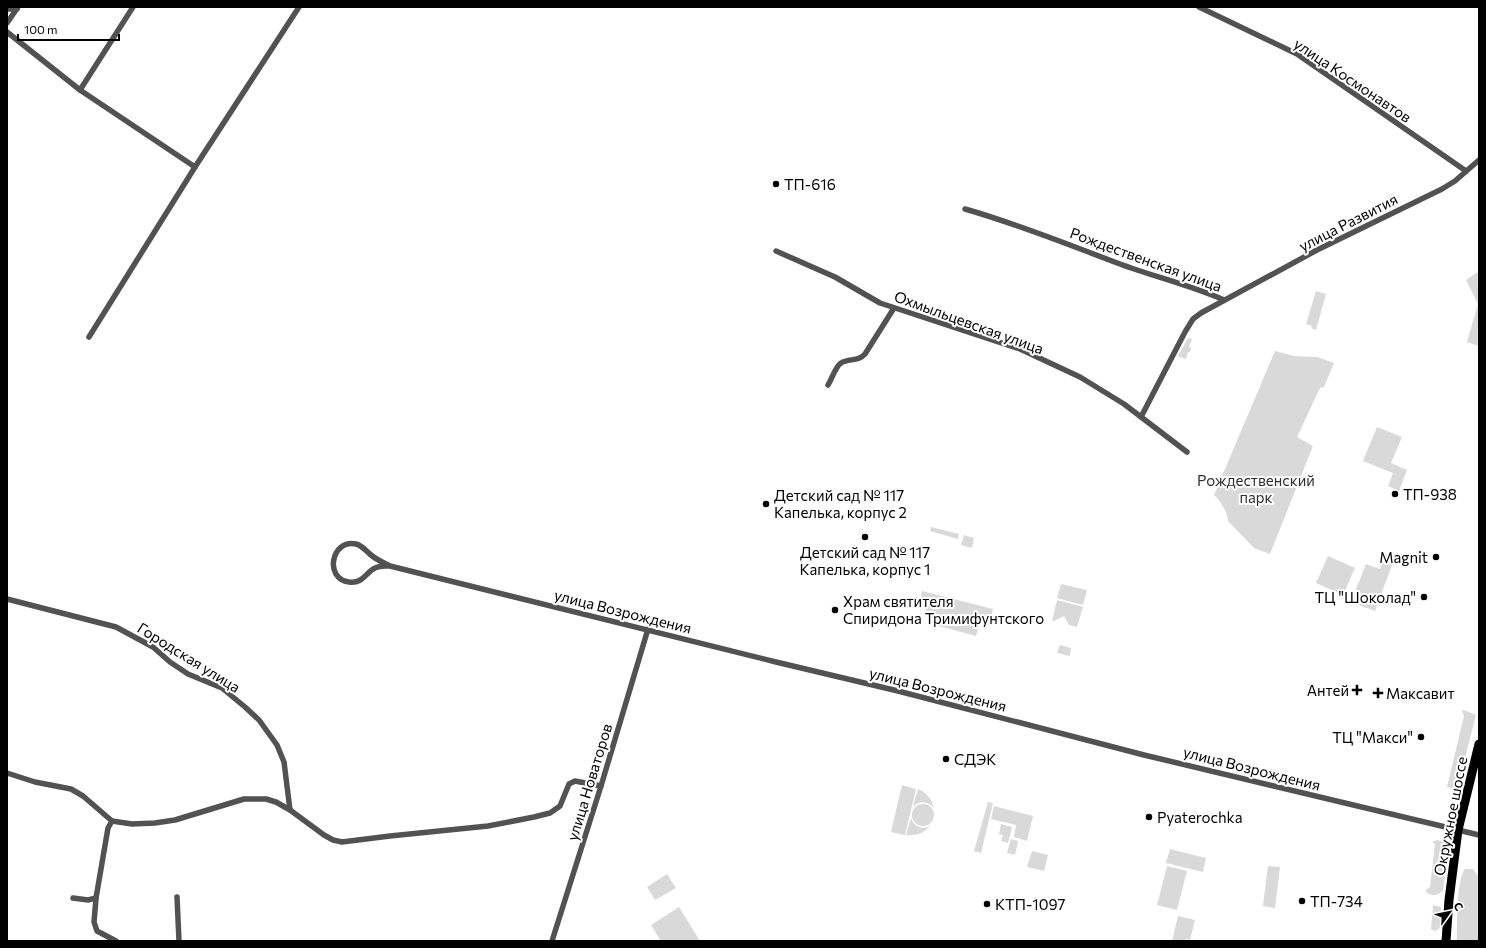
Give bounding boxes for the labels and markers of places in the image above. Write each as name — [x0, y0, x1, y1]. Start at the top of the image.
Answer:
place label: ТП-616 — [784, 175, 836, 193]
marker: ТП-616 — [771, 179, 781, 189]
place label: ТП-938 — [1403, 485, 1457, 503]
place label: Детский сад № 117 Капелька, корпус 2 — [774, 486, 907, 521]
marker: ТП-938 — [1390, 489, 1400, 499]
marker: Детский сад № 117 Капелька, корпус 2 — [761, 499, 771, 509]
marker: Детский сад № 117 Капелька, корпус 1 — [860, 532, 870, 542]
place label: Детский сад № 117 Капелька, корпус 1 — [800, 543, 930, 578]
place label: Magnit — [1379, 548, 1428, 566]
marker: Magnit — [1431, 552, 1441, 562]
place label: ТЦ "Шоколад" — [1314, 588, 1416, 606]
place label: Храм святителя Спиридона Тримифунтского — [843, 592, 1044, 627]
marker: ТЦ "Шоколад" — [1419, 592, 1429, 602]
marker: Храм святителя Спиридона Тримифунтского — [830, 605, 840, 615]
place label: Антей — [1307, 681, 1349, 699]
place label: Максавит — [1386, 684, 1455, 702]
marker: Антей — [1352, 685, 1362, 695]
marker: Максавит — [1373, 688, 1383, 698]
place label: ТЦ "Макси" — [1332, 728, 1413, 746]
marker: ТЦ "Макси" — [1416, 732, 1426, 742]
place label: СДЭК — [954, 750, 996, 768]
marker: СДЭК — [941, 754, 951, 764]
place label: Pyaterochka — [1157, 808, 1243, 826]
marker: Pyaterochka — [1144, 812, 1154, 822]
place label: ТП-734 — [1310, 892, 1363, 910]
place label: КТП-1097 — [995, 895, 1065, 913]
marker: ТП-734 — [1297, 896, 1307, 906]
marker: КТП-1097 — [982, 899, 992, 909]

